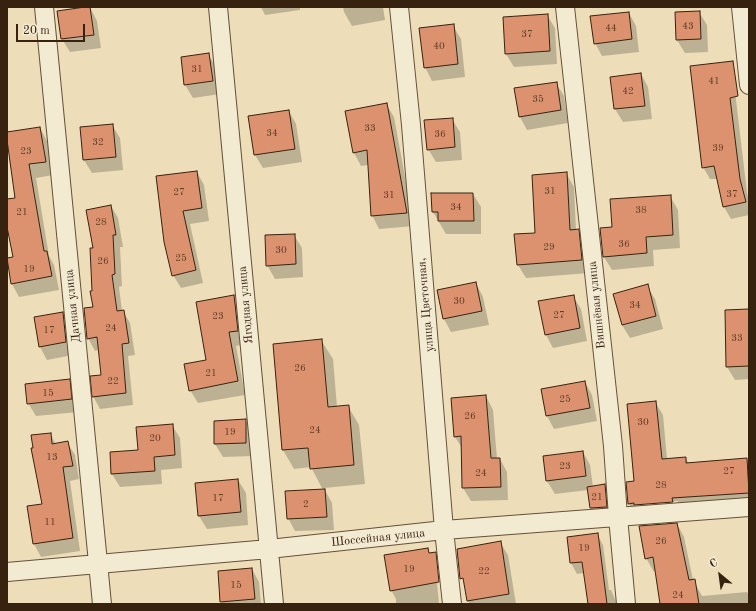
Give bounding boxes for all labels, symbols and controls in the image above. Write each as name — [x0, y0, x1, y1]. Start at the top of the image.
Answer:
scale bar — [18, 16, 87, 42]
house number: 43 — [682, 20, 694, 32]
house number: 44 — [605, 22, 617, 34]
text: 20 m — [23, 25, 50, 37]
house number: 37 — [521, 28, 533, 40]
house number: 40 — [433, 40, 445, 52]
house number: 31 — [191, 63, 203, 75]
house number: 41 — [708, 75, 720, 87]
house number: 42 — [622, 85, 634, 97]
house number: 35 — [532, 93, 544, 105]
house number: 33 — [364, 122, 376, 134]
house number: 34 — [266, 127, 278, 139]
house number: 36 — [434, 128, 446, 140]
house number: 32 — [92, 136, 104, 148]
house number: 39 — [712, 142, 724, 154]
house number: 23 — [20, 145, 32, 157]
house number: 31 — [544, 185, 556, 197]
house number: 27 — [173, 186, 185, 198]
house number: 37 — [726, 188, 738, 200]
house number: 31 — [383, 189, 395, 201]
house number: 34 — [450, 201, 462, 213]
house number: 38 — [635, 204, 647, 216]
house number: 21 — [16, 206, 28, 218]
house number: 28 — [95, 216, 107, 228]
house number: 36 — [618, 238, 630, 250]
house number: 29 — [543, 241, 555, 253]
house number: 30 — [275, 244, 287, 256]
house number: 25 — [175, 252, 187, 264]
house number: 26 — [97, 255, 109, 267]
street label: улица Цветочная, — [415, 257, 437, 353]
street label: Вишнёвая улица — [585, 261, 609, 349]
house number: 19 — [23, 263, 35, 275]
street label: Ягодная улица — [235, 266, 257, 344]
street label: Дачная улица — [62, 269, 84, 343]
house number: 30 — [453, 295, 465, 307]
house number: 34 — [629, 299, 641, 311]
house number: 27 — [553, 309, 565, 321]
house number: 23 — [212, 310, 224, 322]
house number: 24 — [105, 322, 117, 334]
house number: 17 — [43, 324, 55, 336]
house number: 33 — [731, 332, 743, 344]
house number: 26 — [294, 362, 306, 374]
house number: 21 — [205, 367, 217, 379]
house number: 22 — [107, 375, 119, 387]
house number: 15 — [42, 387, 54, 399]
house number: 25 — [559, 393, 571, 405]
house number: 26 — [464, 410, 476, 422]
house number: 30 — [637, 416, 649, 428]
house number: 24 — [309, 424, 321, 436]
house number: 19 — [224, 426, 236, 438]
house number: 20 — [149, 432, 161, 444]
house number: 13 — [46, 451, 58, 463]
house number: 23 — [559, 460, 571, 472]
house number: 27 — [723, 465, 735, 477]
house number: 24 — [475, 467, 487, 479]
house number: 28 — [655, 479, 667, 491]
house number: 21 — [591, 491, 603, 503]
house number: 17 — [212, 492, 224, 504]
house number: 2 — [303, 498, 309, 510]
house number: 11 — [44, 516, 56, 528]
street label: Шоссейная улица — [330, 526, 426, 550]
house number: 26 — [655, 535, 667, 547]
house number: 19 — [578, 542, 590, 554]
north arrow — [700, 555, 740, 595]
text: С — [708, 557, 720, 571]
house number: 19 — [403, 563, 415, 575]
house number: 22 — [478, 565, 490, 577]
house number: 15 — [230, 579, 242, 591]
house number: 24 — [672, 589, 684, 601]

